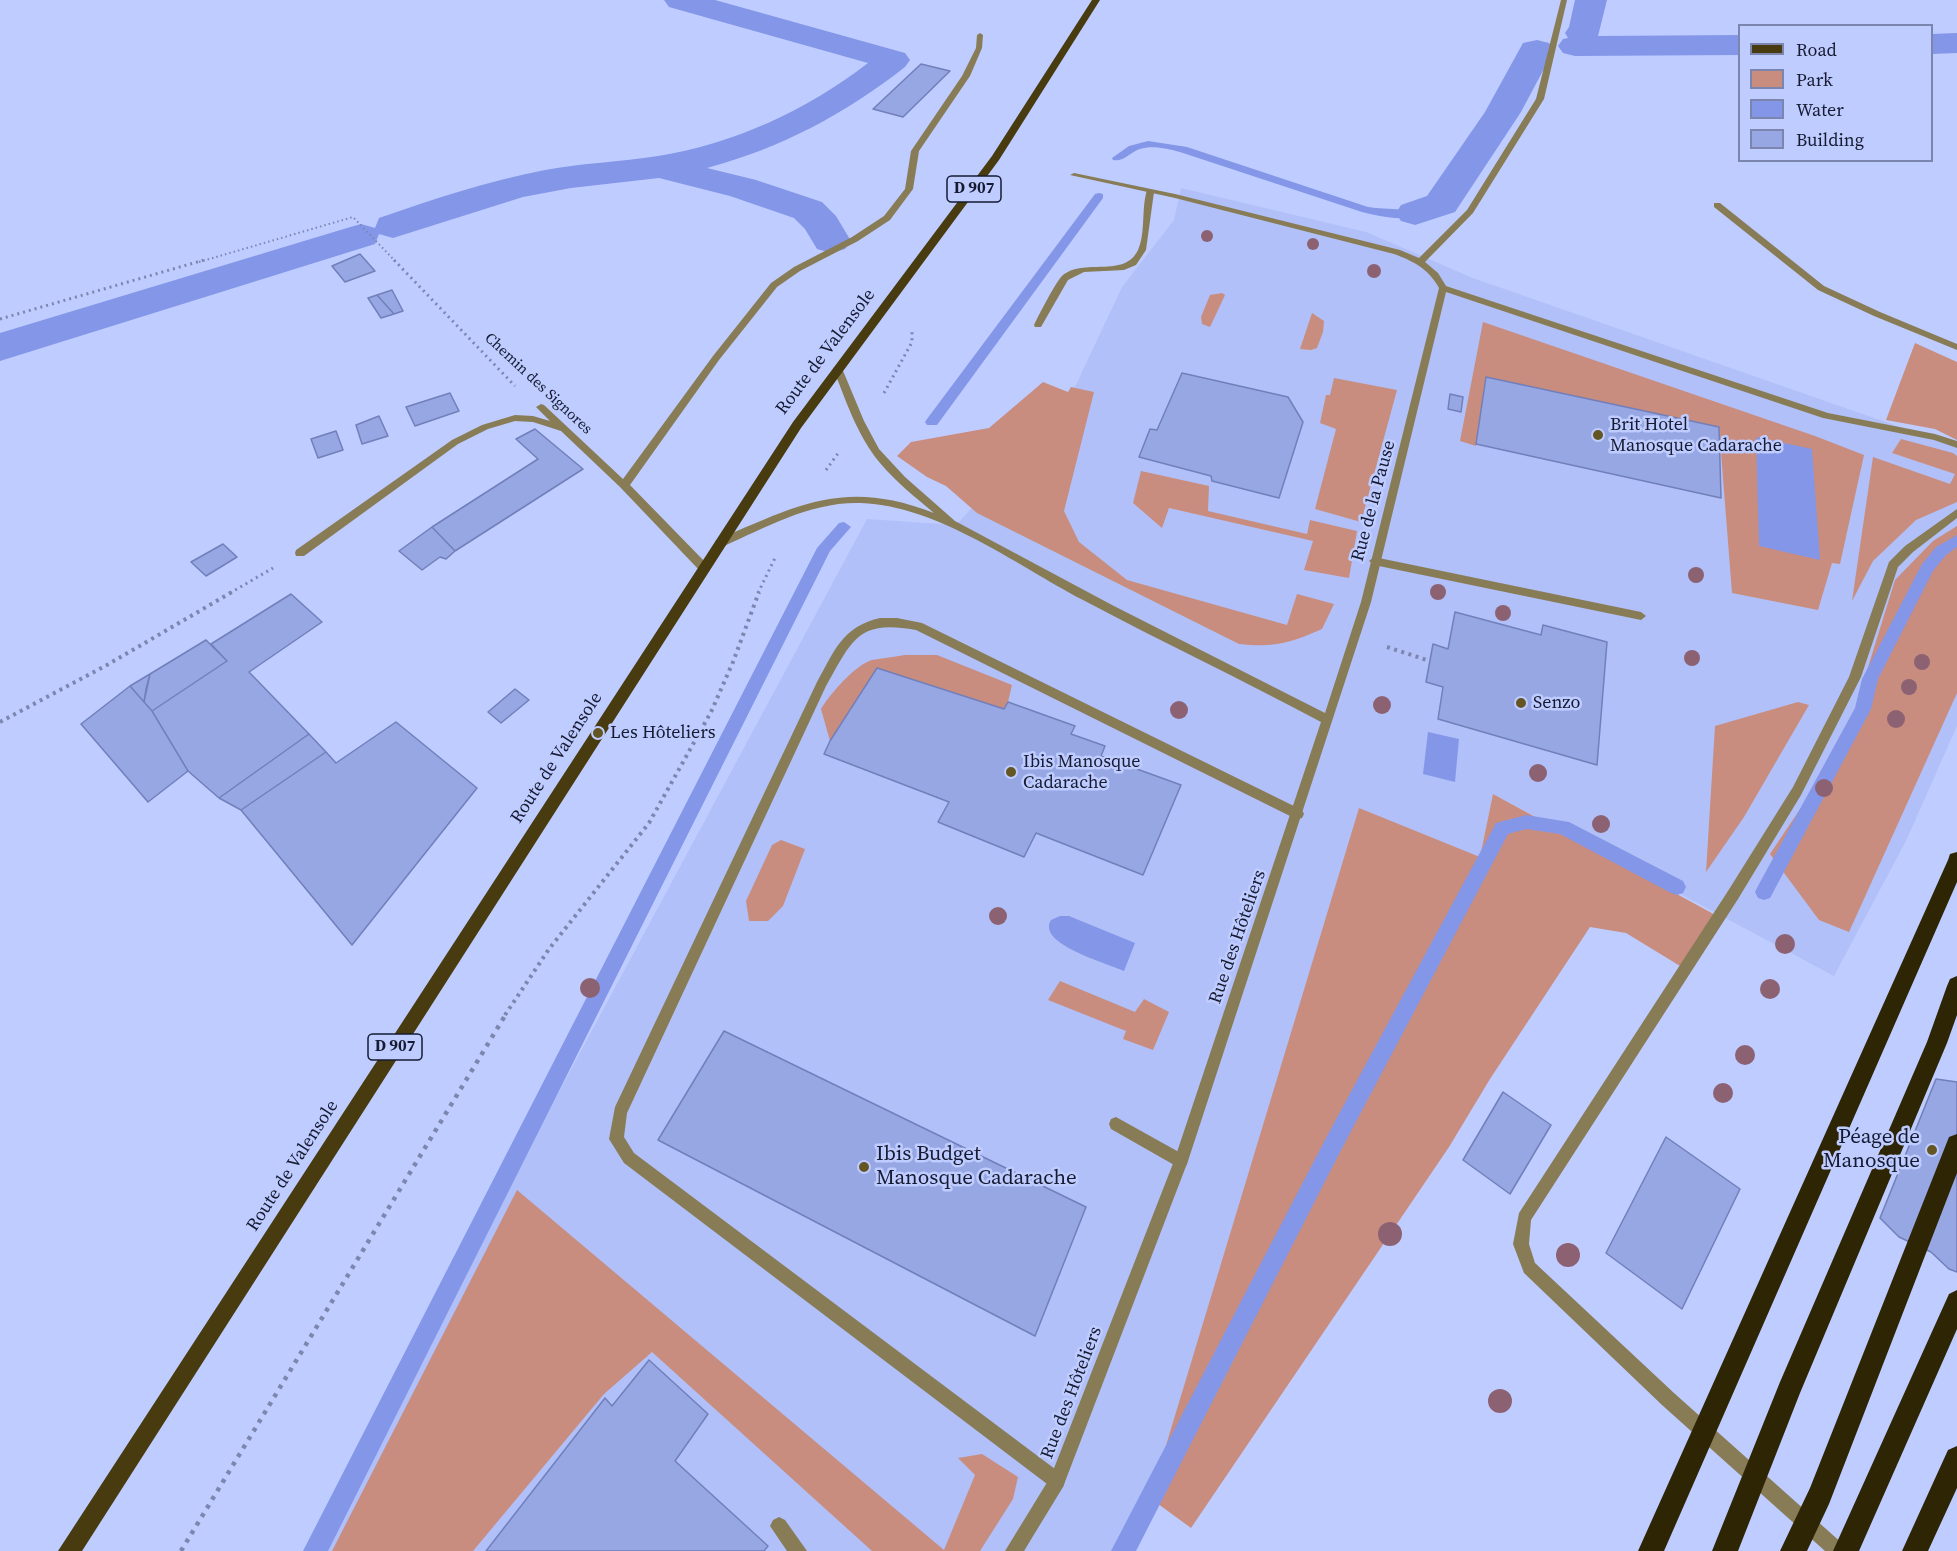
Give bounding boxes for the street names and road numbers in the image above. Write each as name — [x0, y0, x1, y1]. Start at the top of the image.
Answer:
road number: D 907 — [947, 176, 1001, 202]
street label: Route de Valensole — [772, 285, 880, 419]
street label: Chemin des Signores — [480, 330, 596, 438]
street label: Rue de la Pause — [1347, 438, 1401, 564]
street label: Route de Valensole — [507, 688, 607, 828]
street label: Rue des Hôteliers — [1205, 867, 1271, 1007]
road number: D 907 — [368, 1034, 422, 1060]
street label: Route de Valensole — [243, 1096, 343, 1236]
street label: Rue des Hôteliers — [1037, 1324, 1107, 1462]

